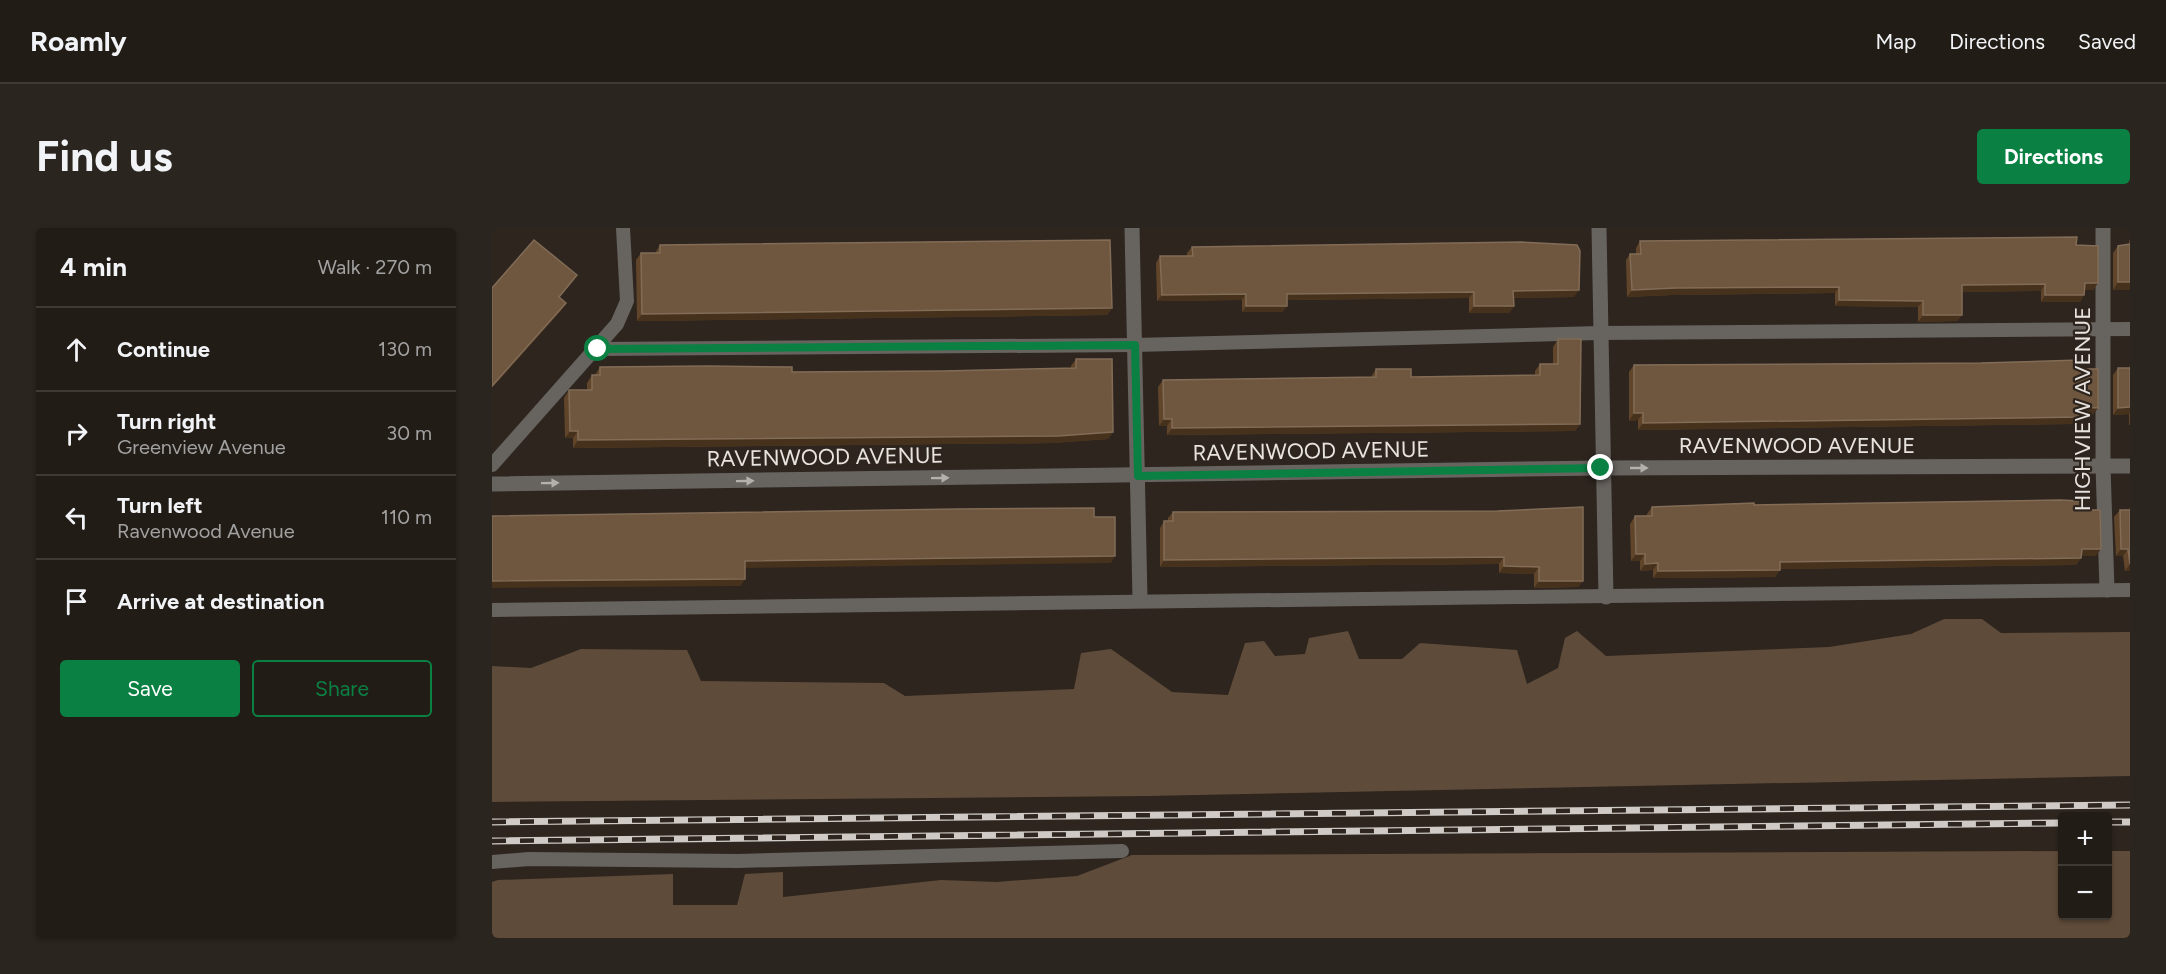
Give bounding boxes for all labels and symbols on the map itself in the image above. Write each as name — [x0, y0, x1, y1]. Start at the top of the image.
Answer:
street label: HIGHVIEW AVENUE — [2069, 307, 2096, 511]
route start — [584, 335, 610, 361]
street label: RAVENWOOD AVENUE — [1679, 432, 1915, 459]
street label: RAVENWOOD AVENUE — [1192, 435, 1430, 467]
street label: RAVENWOOD AVENUE — [706, 441, 944, 473]
route end — [1587, 454, 1613, 480]
one-way arrow — [1630, 463, 1649, 473]
one-way arrow — [931, 474, 950, 483]
one-way arrow — [736, 476, 755, 486]
one-way arrow — [541, 478, 560, 488]

